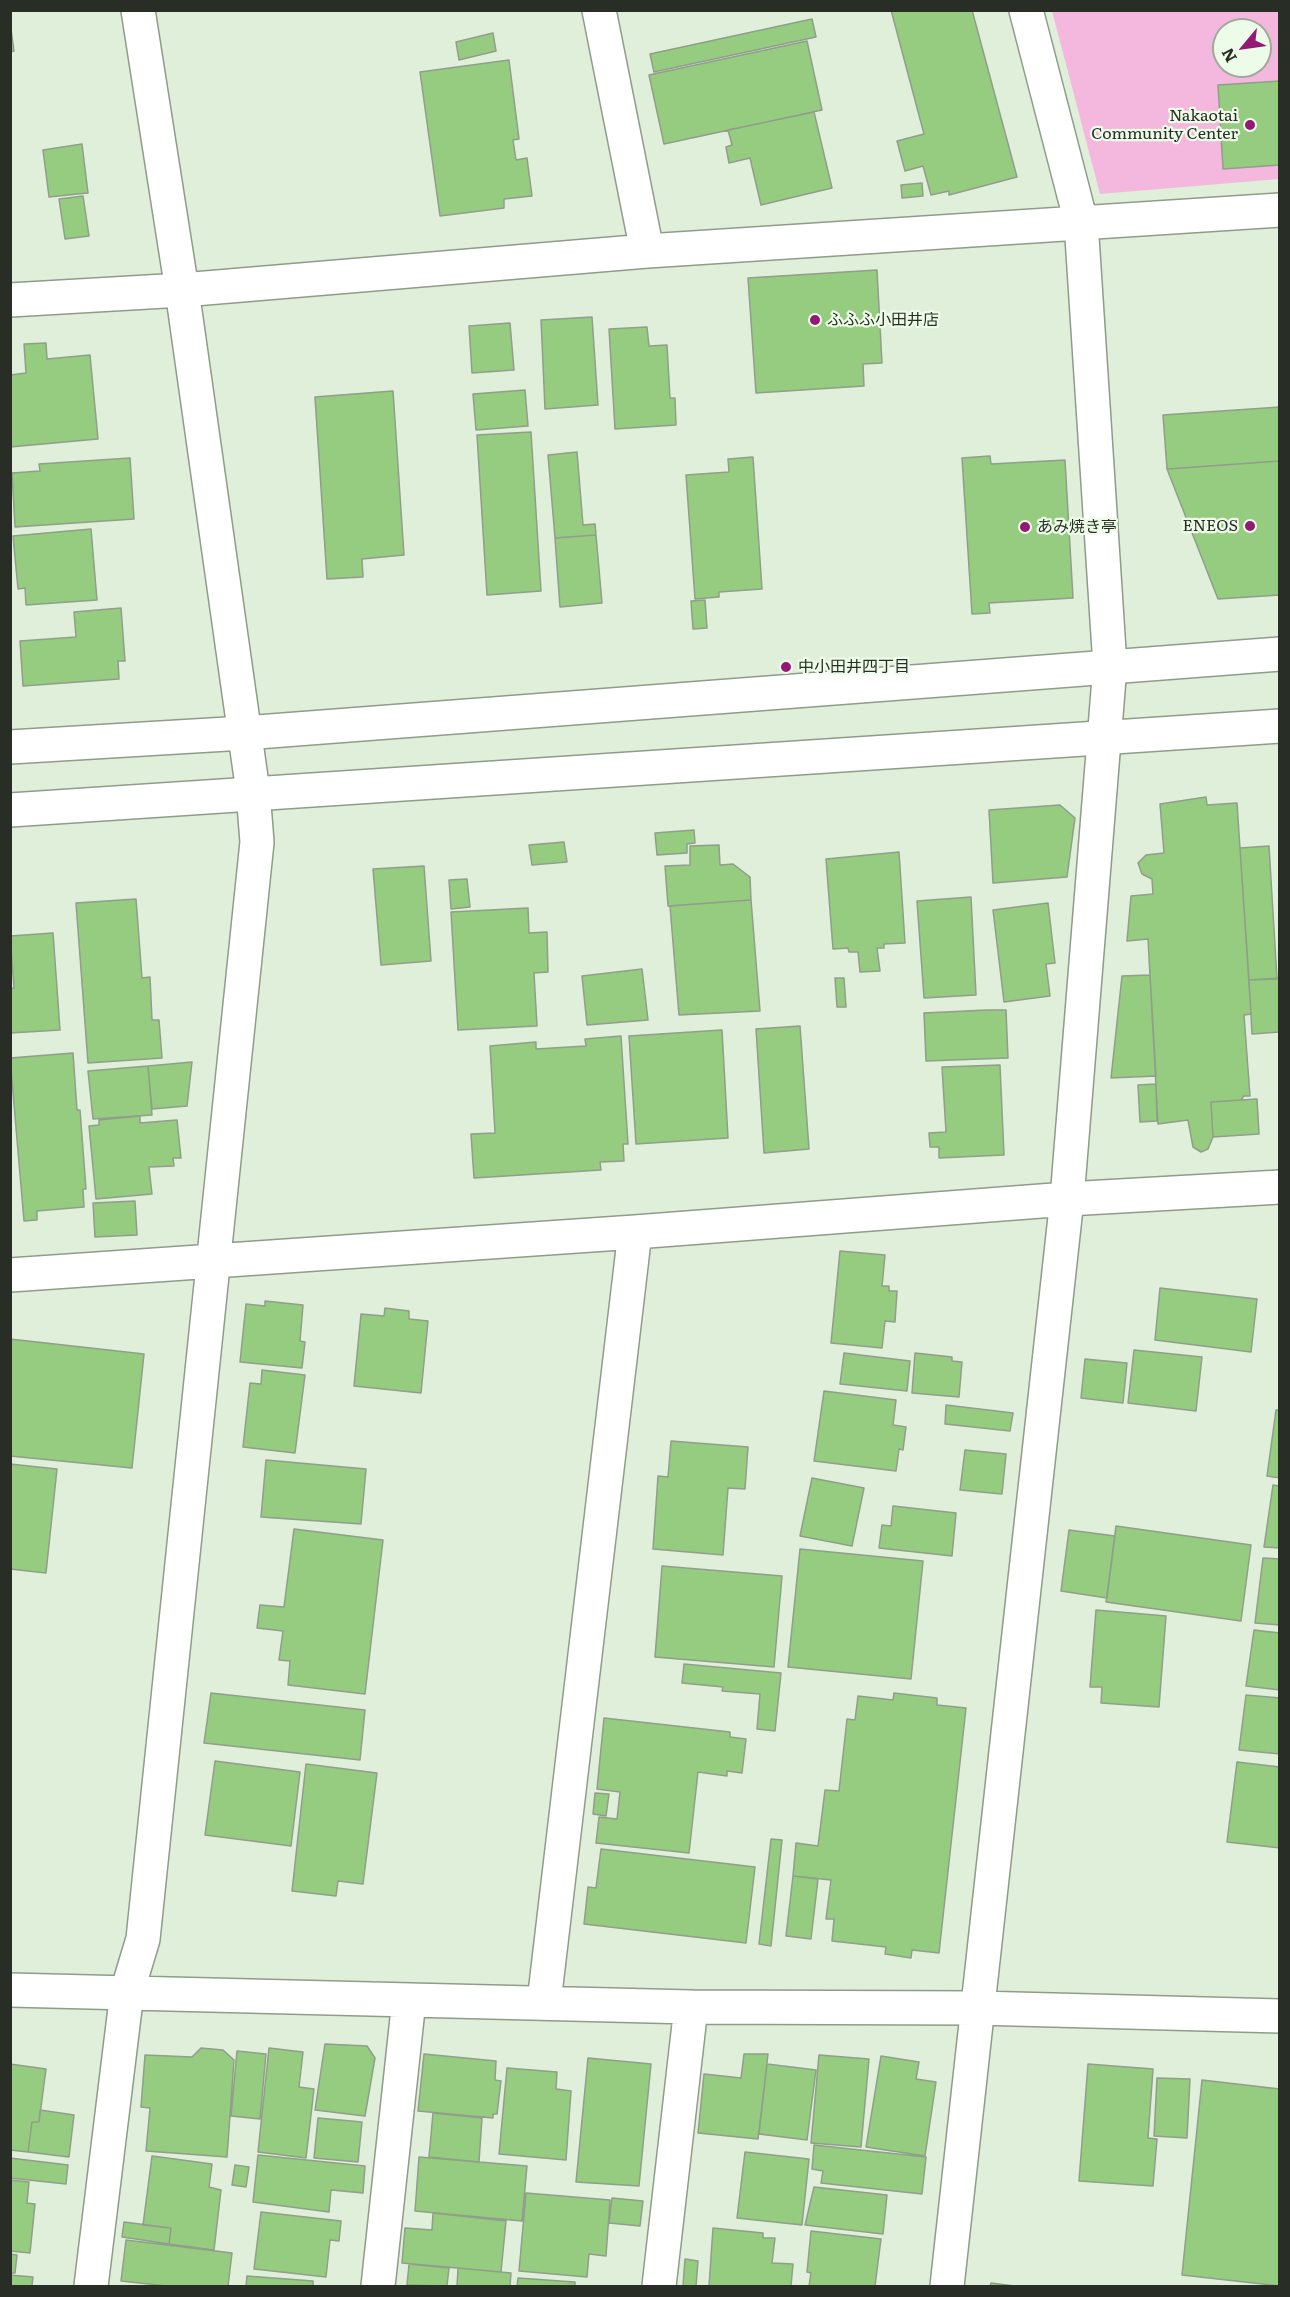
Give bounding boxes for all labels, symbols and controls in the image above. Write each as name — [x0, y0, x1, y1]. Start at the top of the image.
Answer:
north arrow — [1212, 18, 1272, 78]
text: N — [1214, 44, 1242, 67]
place label: Nakaotai Community Center — [1091, 106, 1238, 144]
marker: Nakaotai Community Center — [1243, 118, 1257, 132]
place label: ふふふ小田井店 — [827, 310, 939, 330]
marker: ふふふ小田井店 — [808, 313, 822, 327]
place label: ENEOS — [1183, 516, 1238, 536]
place label: あみ焼き亭 — [1037, 517, 1117, 537]
marker: ENEOS — [1243, 519, 1257, 533]
marker: あみ焼き亭 — [1018, 520, 1032, 534]
place label: 中小田井四丁目 — [798, 657, 910, 677]
marker: 中小田井四丁目 — [779, 660, 793, 674]

